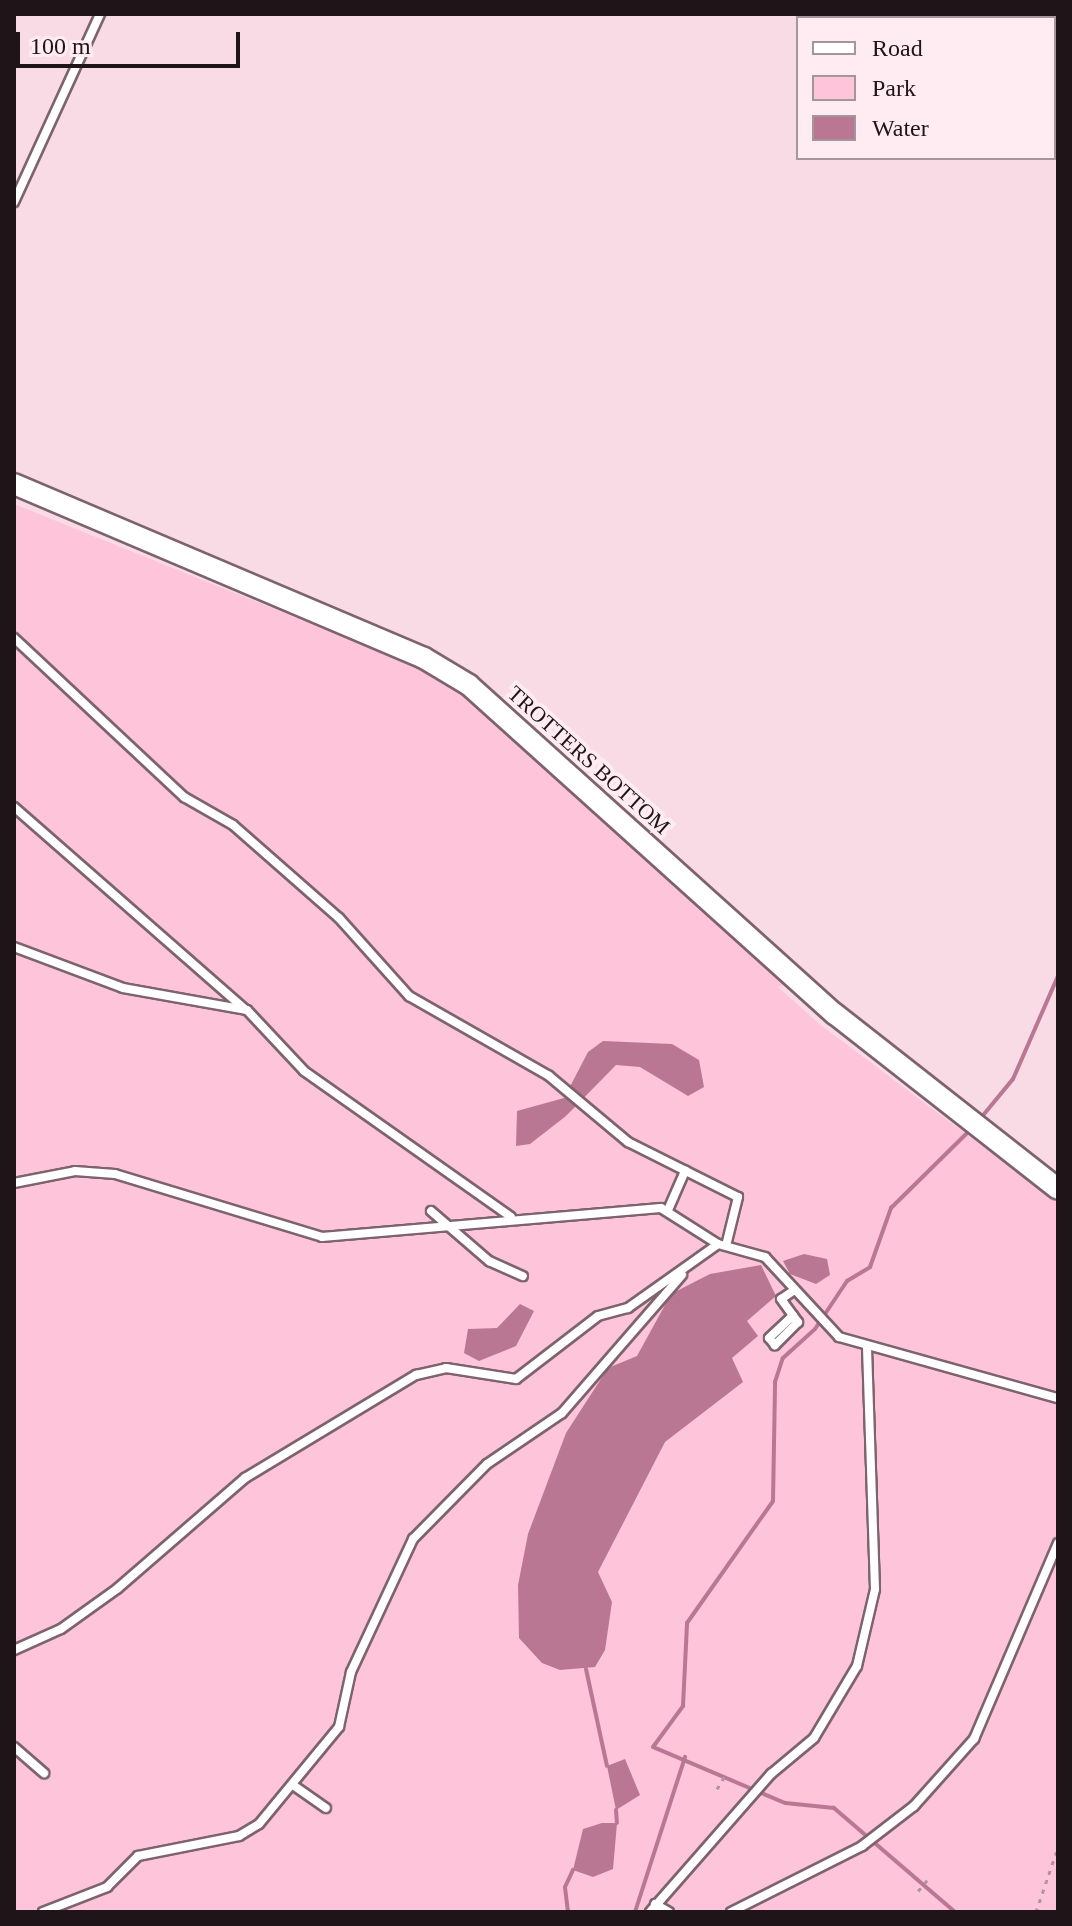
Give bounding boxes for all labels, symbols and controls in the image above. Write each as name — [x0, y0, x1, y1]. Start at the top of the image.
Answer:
scale bar — [20, 16, 244, 66]
legend — [796, 16, 1056, 160]
text: 100 m — [30, 33, 91, 59]
text: Road — [872, 35, 923, 61]
text: Park — [872, 75, 916, 101]
text: Water — [872, 115, 929, 141]
street label: TROTTERS BOTTOM — [502, 680, 676, 840]

